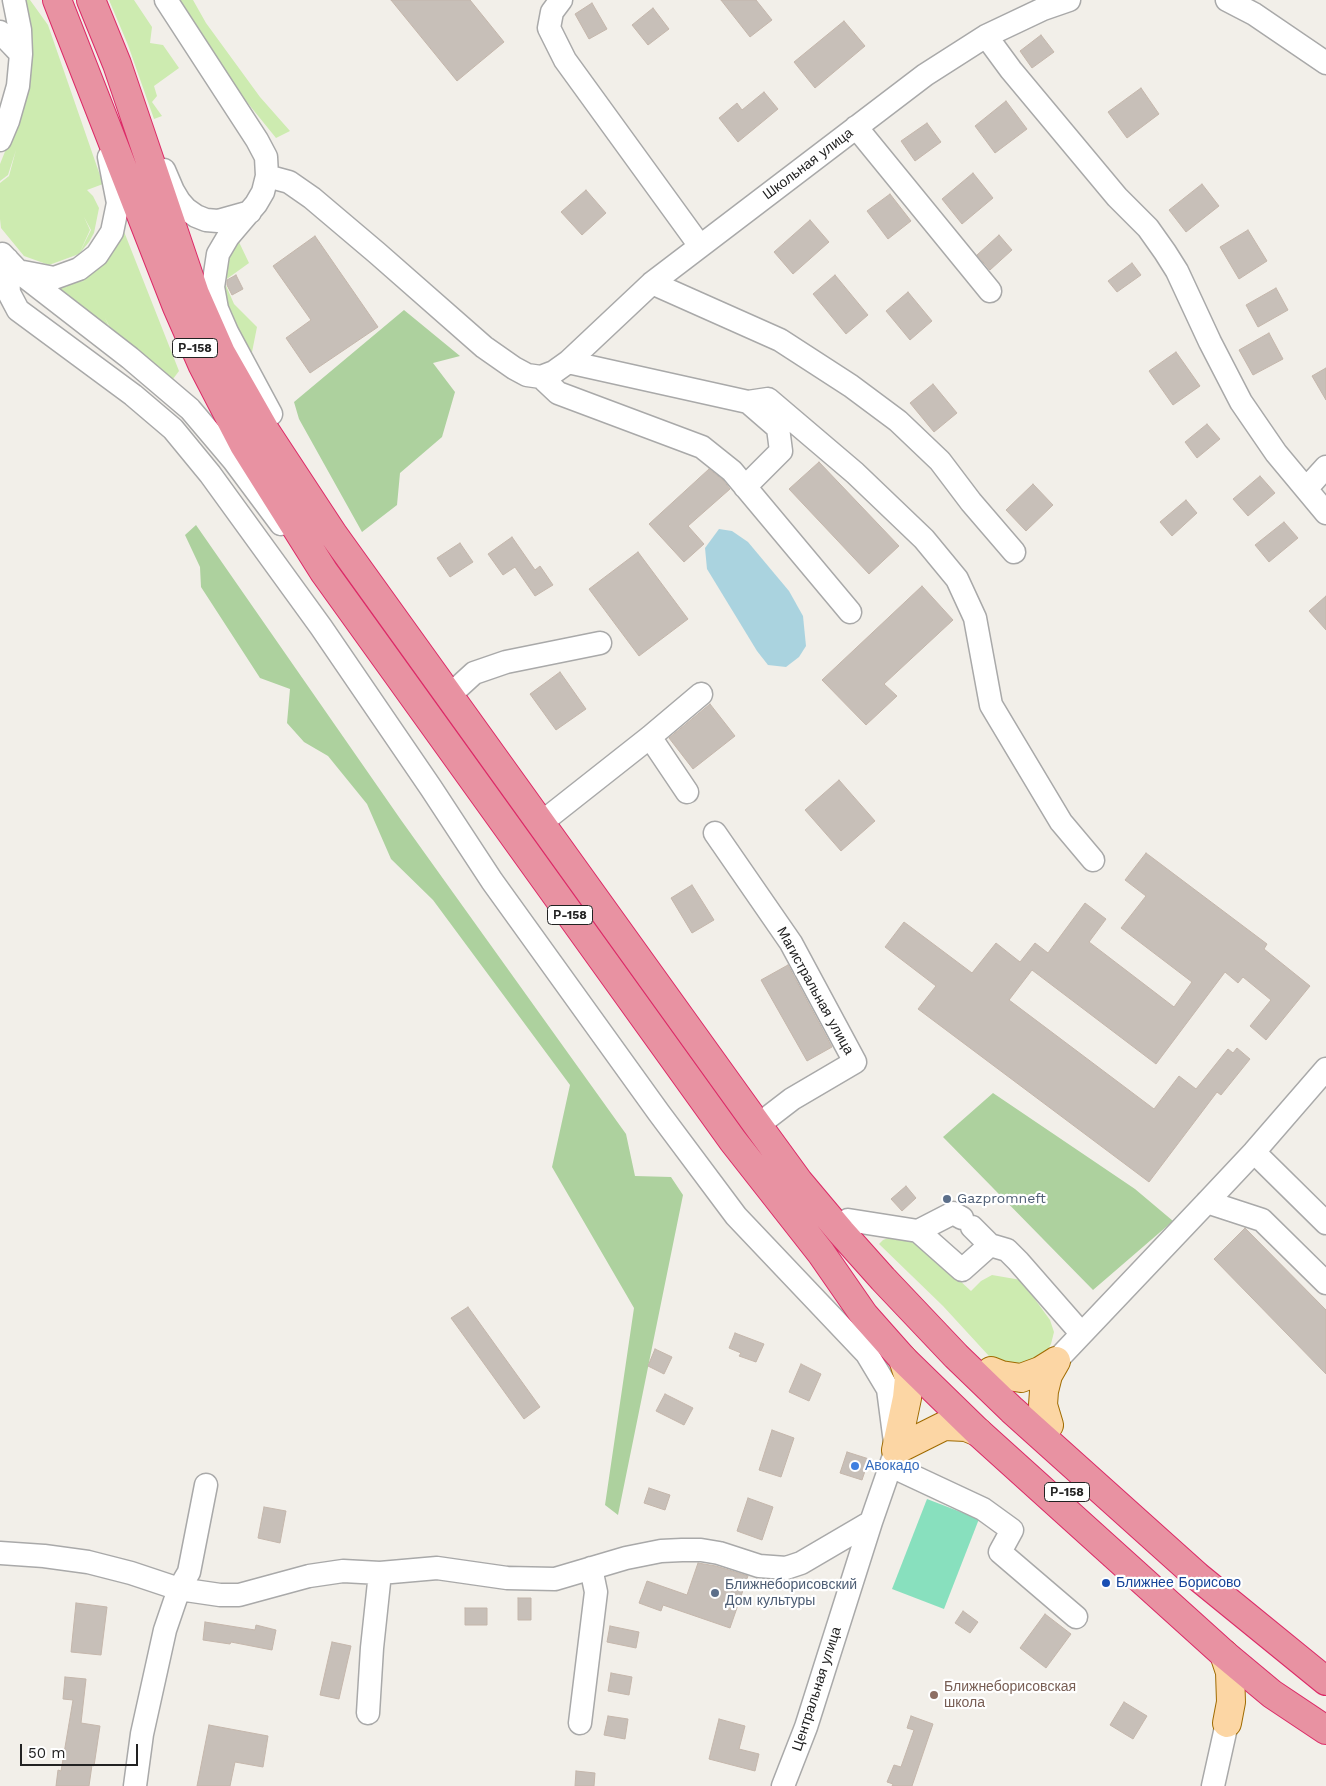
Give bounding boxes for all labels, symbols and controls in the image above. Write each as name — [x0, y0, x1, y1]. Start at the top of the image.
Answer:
street label: Школьная улица — [760, 125, 856, 203]
road number: Р-158 — [172, 338, 218, 358]
road number: Р-158 — [548, 906, 592, 924]
street label: Магистральная улица — [773, 924, 857, 1058]
place label: Gazpromneft — [957, 1191, 1046, 1207]
marker: Gazpromneft — [941, 1193, 953, 1205]
place label: Авокадо — [865, 1458, 920, 1474]
marker: Авокадо — [849, 1460, 861, 1472]
road number: Р-158 — [1044, 1482, 1090, 1501]
place label: Ближнее Борисово — [1116, 1575, 1241, 1591]
place label: Ближнеборисовский Дом культуры — [725, 1577, 857, 1610]
marker: Ближнее Борисово — [1100, 1577, 1112, 1589]
marker: Ближнеборисовский Дом культуры — [709, 1587, 721, 1599]
street label: Центральная улица — [789, 1625, 845, 1753]
place label: Ближнеборисовская школа — [944, 1679, 1076, 1711]
marker: Ближнеборисовская школа — [928, 1689, 940, 1701]
scale bar — [22, 1734, 140, 1766]
text: 50 m — [28, 1744, 65, 1762]

